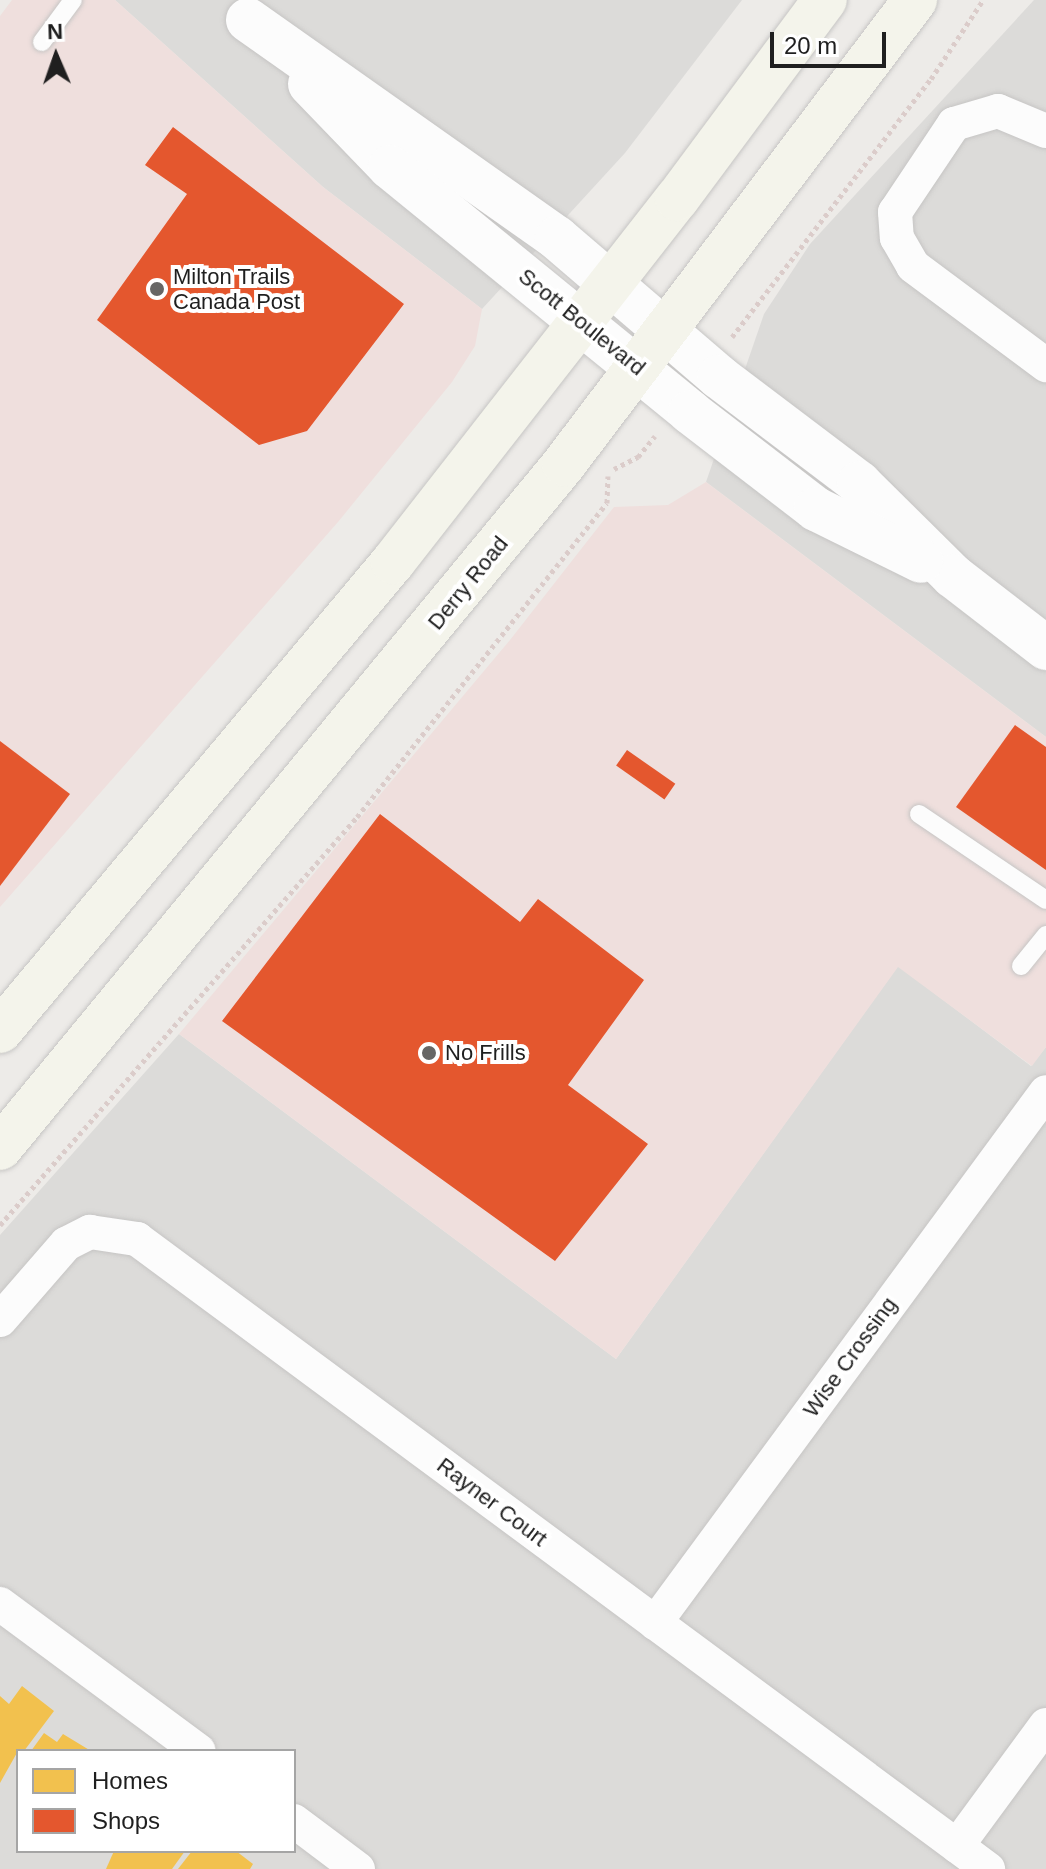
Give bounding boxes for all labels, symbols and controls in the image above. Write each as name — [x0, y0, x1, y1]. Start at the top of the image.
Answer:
north arrow — [16, 16, 96, 96]
scale bar — [774, 16, 890, 66]
text: N — [47, 19, 64, 44]
text: 20 m — [784, 32, 837, 59]
place label: Milton Trails Canada Post — [173, 263, 300, 314]
street label: Scott Boulevard — [513, 263, 651, 381]
marker: Milton Trails Canada Post — [148, 280, 166, 298]
street label: Derry Road — [422, 531, 514, 635]
place label: No Frills — [445, 1040, 526, 1066]
marker: No Frills — [420, 1044, 438, 1062]
street label: Wise Crossing — [798, 1292, 902, 1422]
street label: Rayner Court — [432, 1452, 552, 1552]
legend — [16, 1749, 296, 1853]
text: Homes — [92, 1767, 168, 1794]
text: Shops — [92, 1807, 160, 1834]

